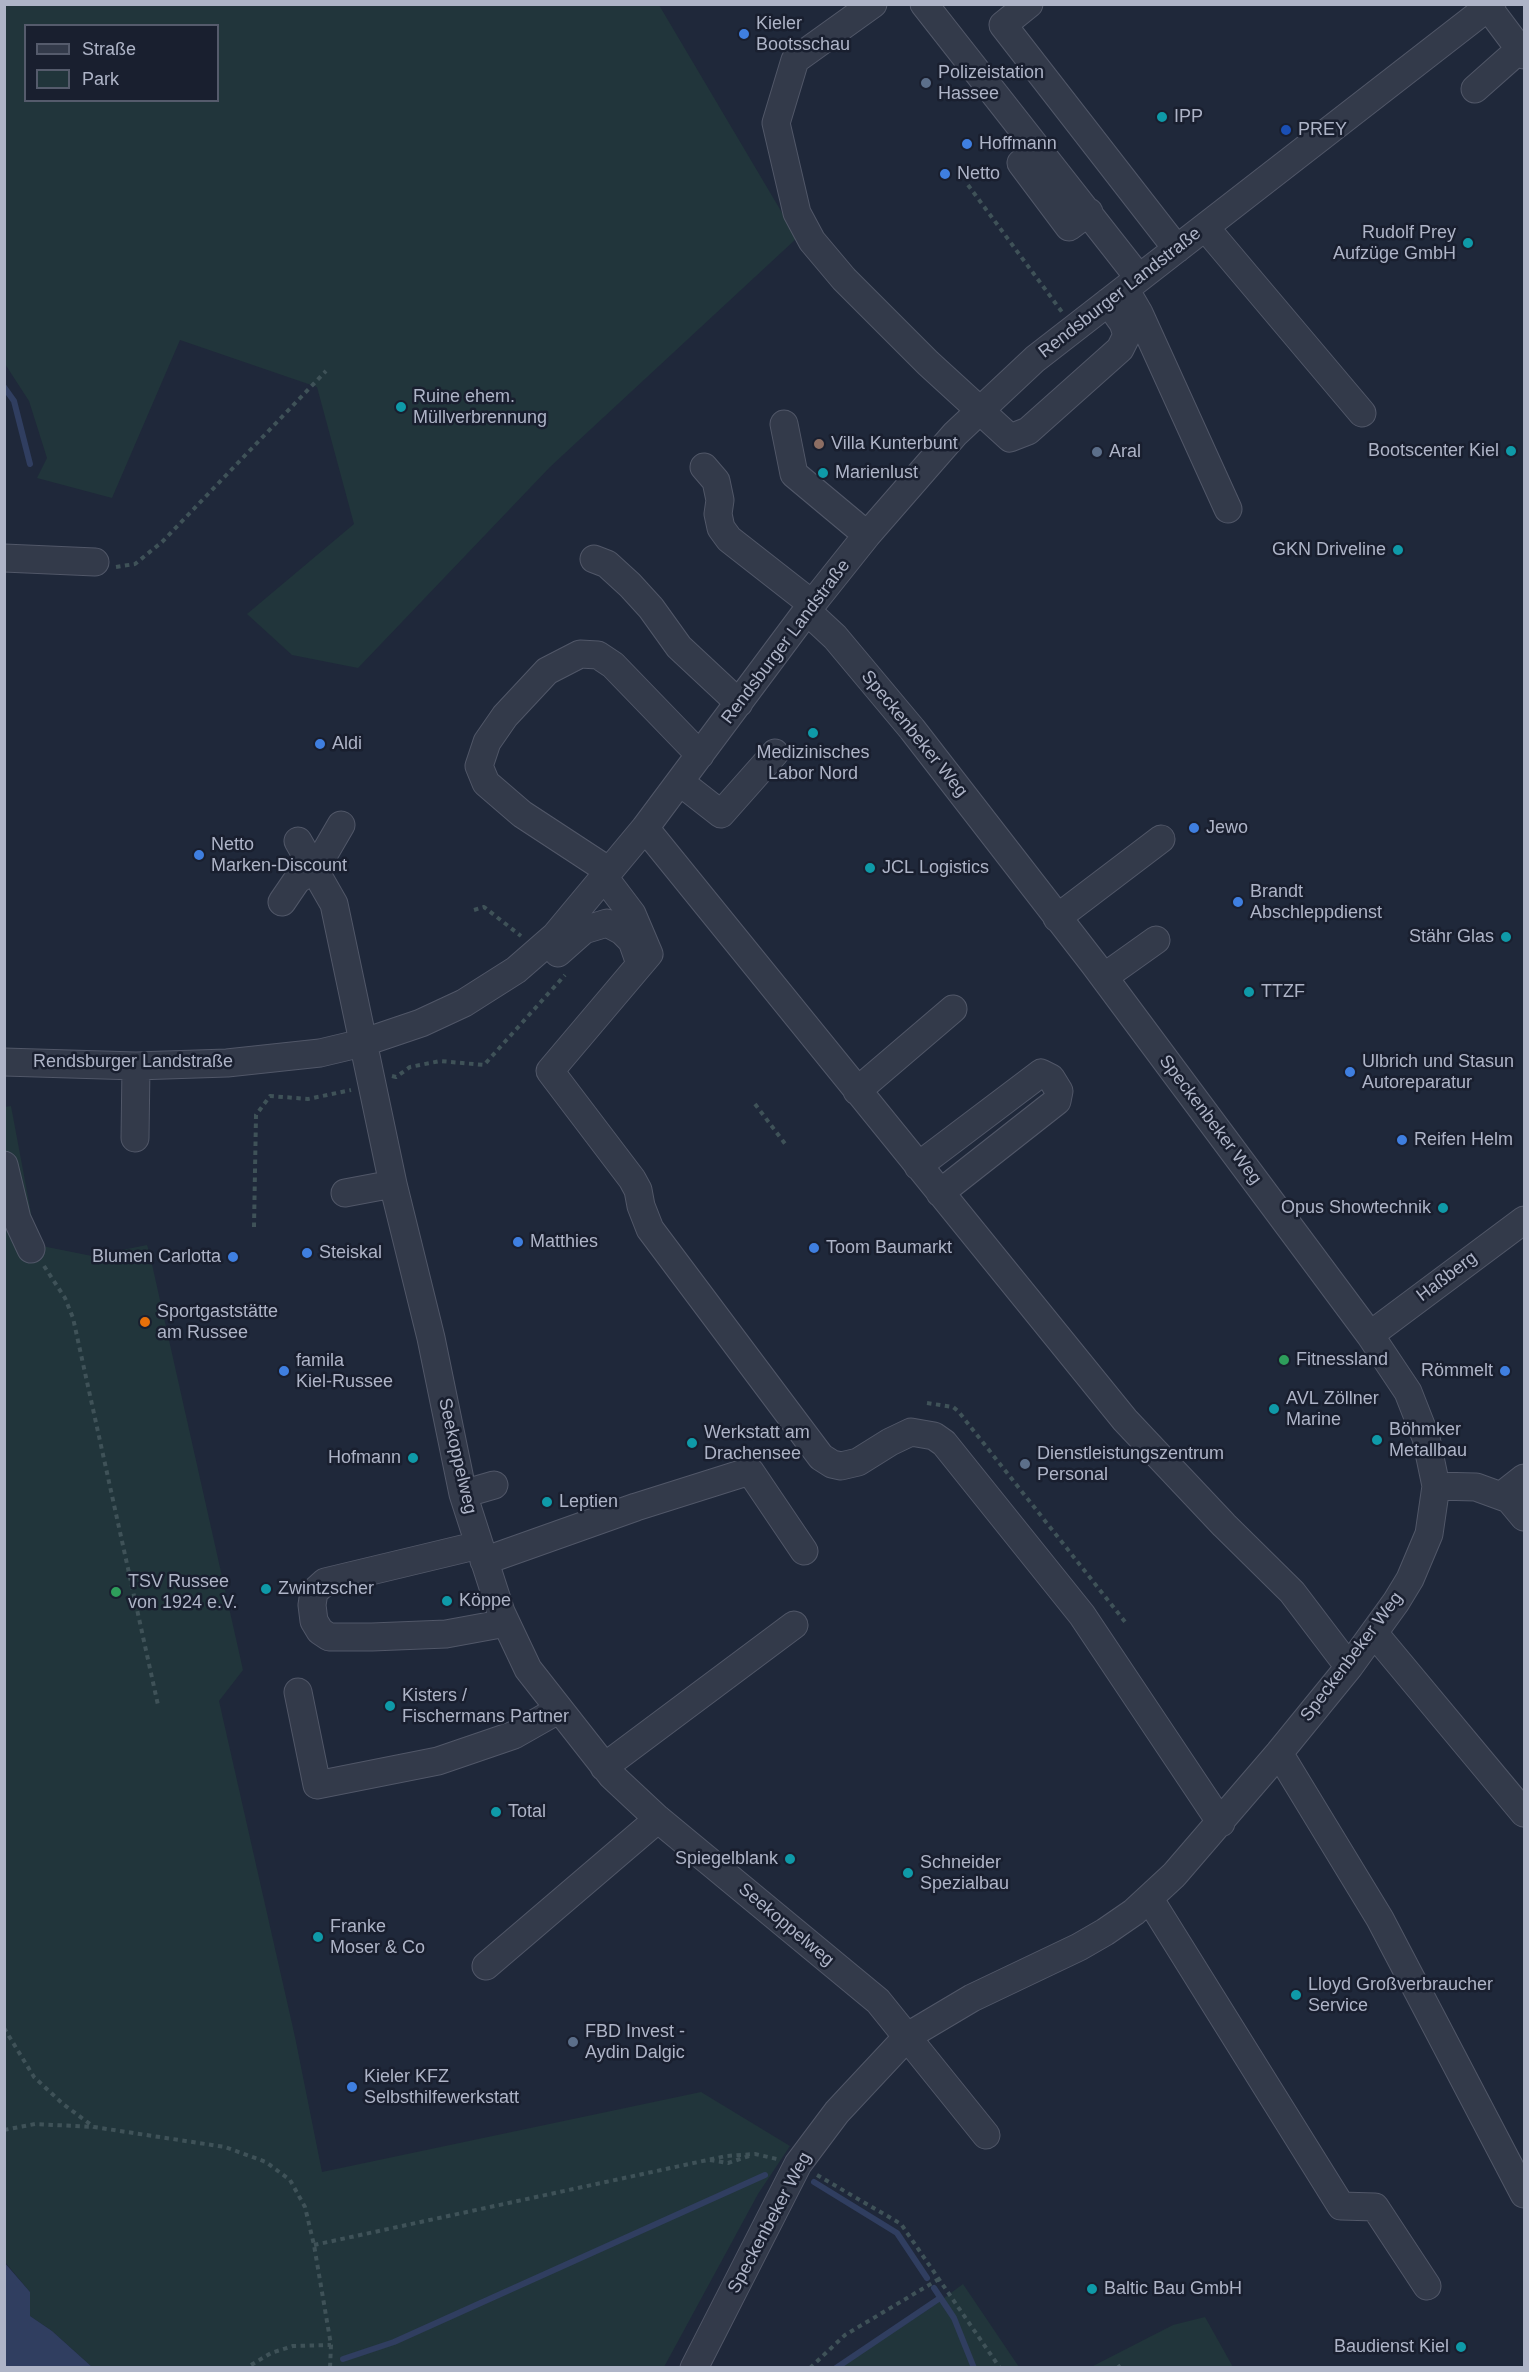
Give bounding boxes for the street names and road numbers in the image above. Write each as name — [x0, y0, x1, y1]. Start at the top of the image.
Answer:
street label: Rendsburger Landstraße — [1035, 223, 1205, 363]
street label: Rendsburger Landstraße — [717, 556, 855, 728]
street label: Speckenbeker Weg — [856, 666, 972, 802]
street label: Rendsburger Landstraße — [33, 1051, 233, 1073]
street label: Speckenbeker Weg — [1154, 1051, 1266, 1189]
street label: Haßberg — [1413, 1247, 1481, 1307]
street label: Seekoppelweg — [433, 1396, 481, 1516]
street label: Speckenbeker Weg — [1296, 1588, 1408, 1726]
street label: Seekoppelweg — [734, 1879, 838, 1971]
street label: Speckenbeker Weg — [724, 2149, 816, 2297]

